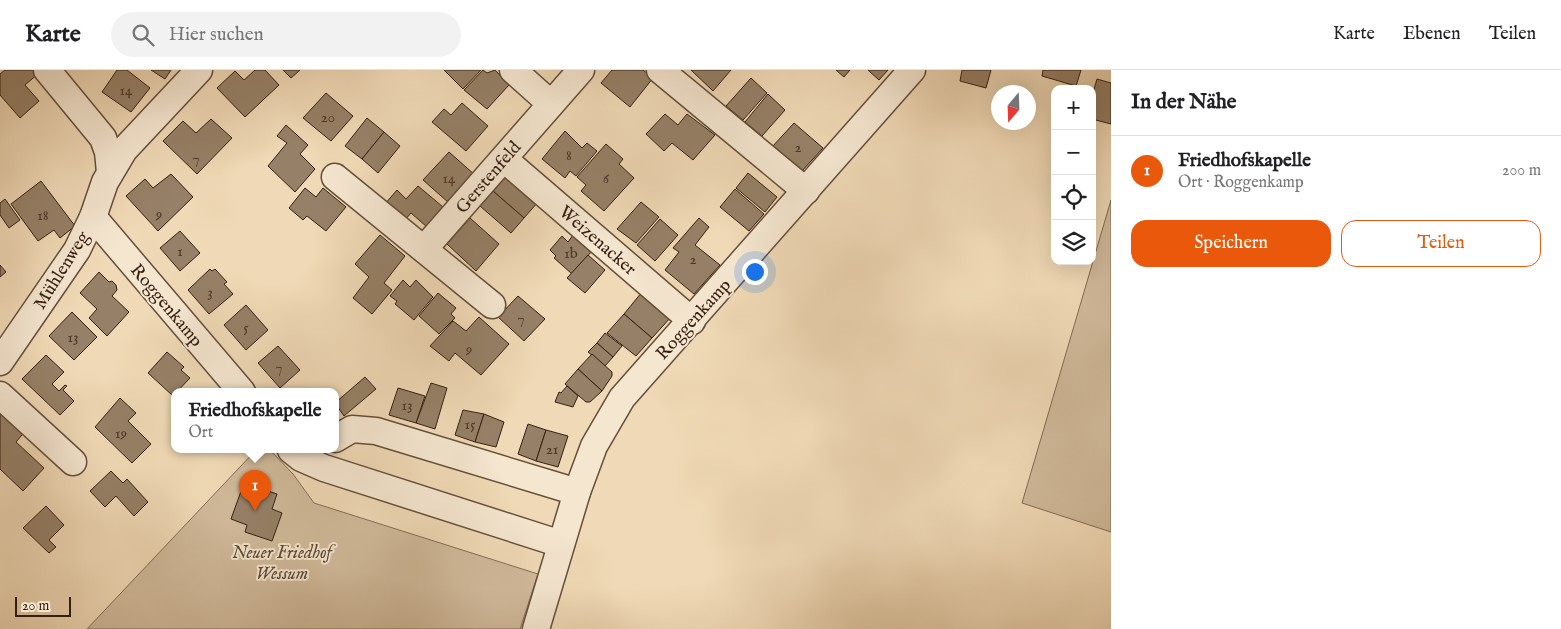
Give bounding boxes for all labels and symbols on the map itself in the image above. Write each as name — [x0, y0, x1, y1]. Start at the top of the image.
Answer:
house number: 14 — [120, 81, 133, 100]
north arrow — [991, 85, 1036, 130]
house number: 20 — [321, 108, 335, 127]
street label: Gerstenfeld — [451, 137, 527, 219]
house number: 2 — [794, 138, 802, 157]
house number: 8 — [566, 146, 572, 165]
house number: 7 — [192, 149, 200, 168]
house number: 14 — [443, 169, 456, 188]
house number: 6 — [603, 169, 610, 188]
street label: Weizenacker — [553, 201, 641, 281]
house number: 9 — [155, 205, 162, 224]
house number: 18 — [37, 206, 49, 225]
street label: Mühlenweg — [29, 227, 95, 314]
house number: 1 — [177, 242, 183, 261]
house number: 1b — [564, 244, 578, 263]
house number: 2 — [689, 250, 697, 269]
your location — [742, 259, 768, 285]
street label: Roggenkamp — [124, 260, 208, 353]
street label: Roggenkamp — [652, 274, 737, 366]
house number: 3 — [207, 283, 213, 302]
house number: 7 — [517, 309, 525, 328]
house number: 5 — [243, 318, 249, 337]
house number: 13 — [67, 328, 79, 347]
house number: 9 — [465, 340, 472, 359]
house number: 7 — [275, 358, 283, 377]
house number: 13 — [401, 396, 413, 415]
house number: 15 — [464, 415, 476, 434]
house number: 19 — [115, 424, 127, 443]
house number: 21 — [546, 440, 558, 459]
pin: 1 — [239, 470, 271, 511]
park label: Neuer Friedhof Wessum — [232, 542, 337, 586]
scale bar — [15, 594, 71, 617]

